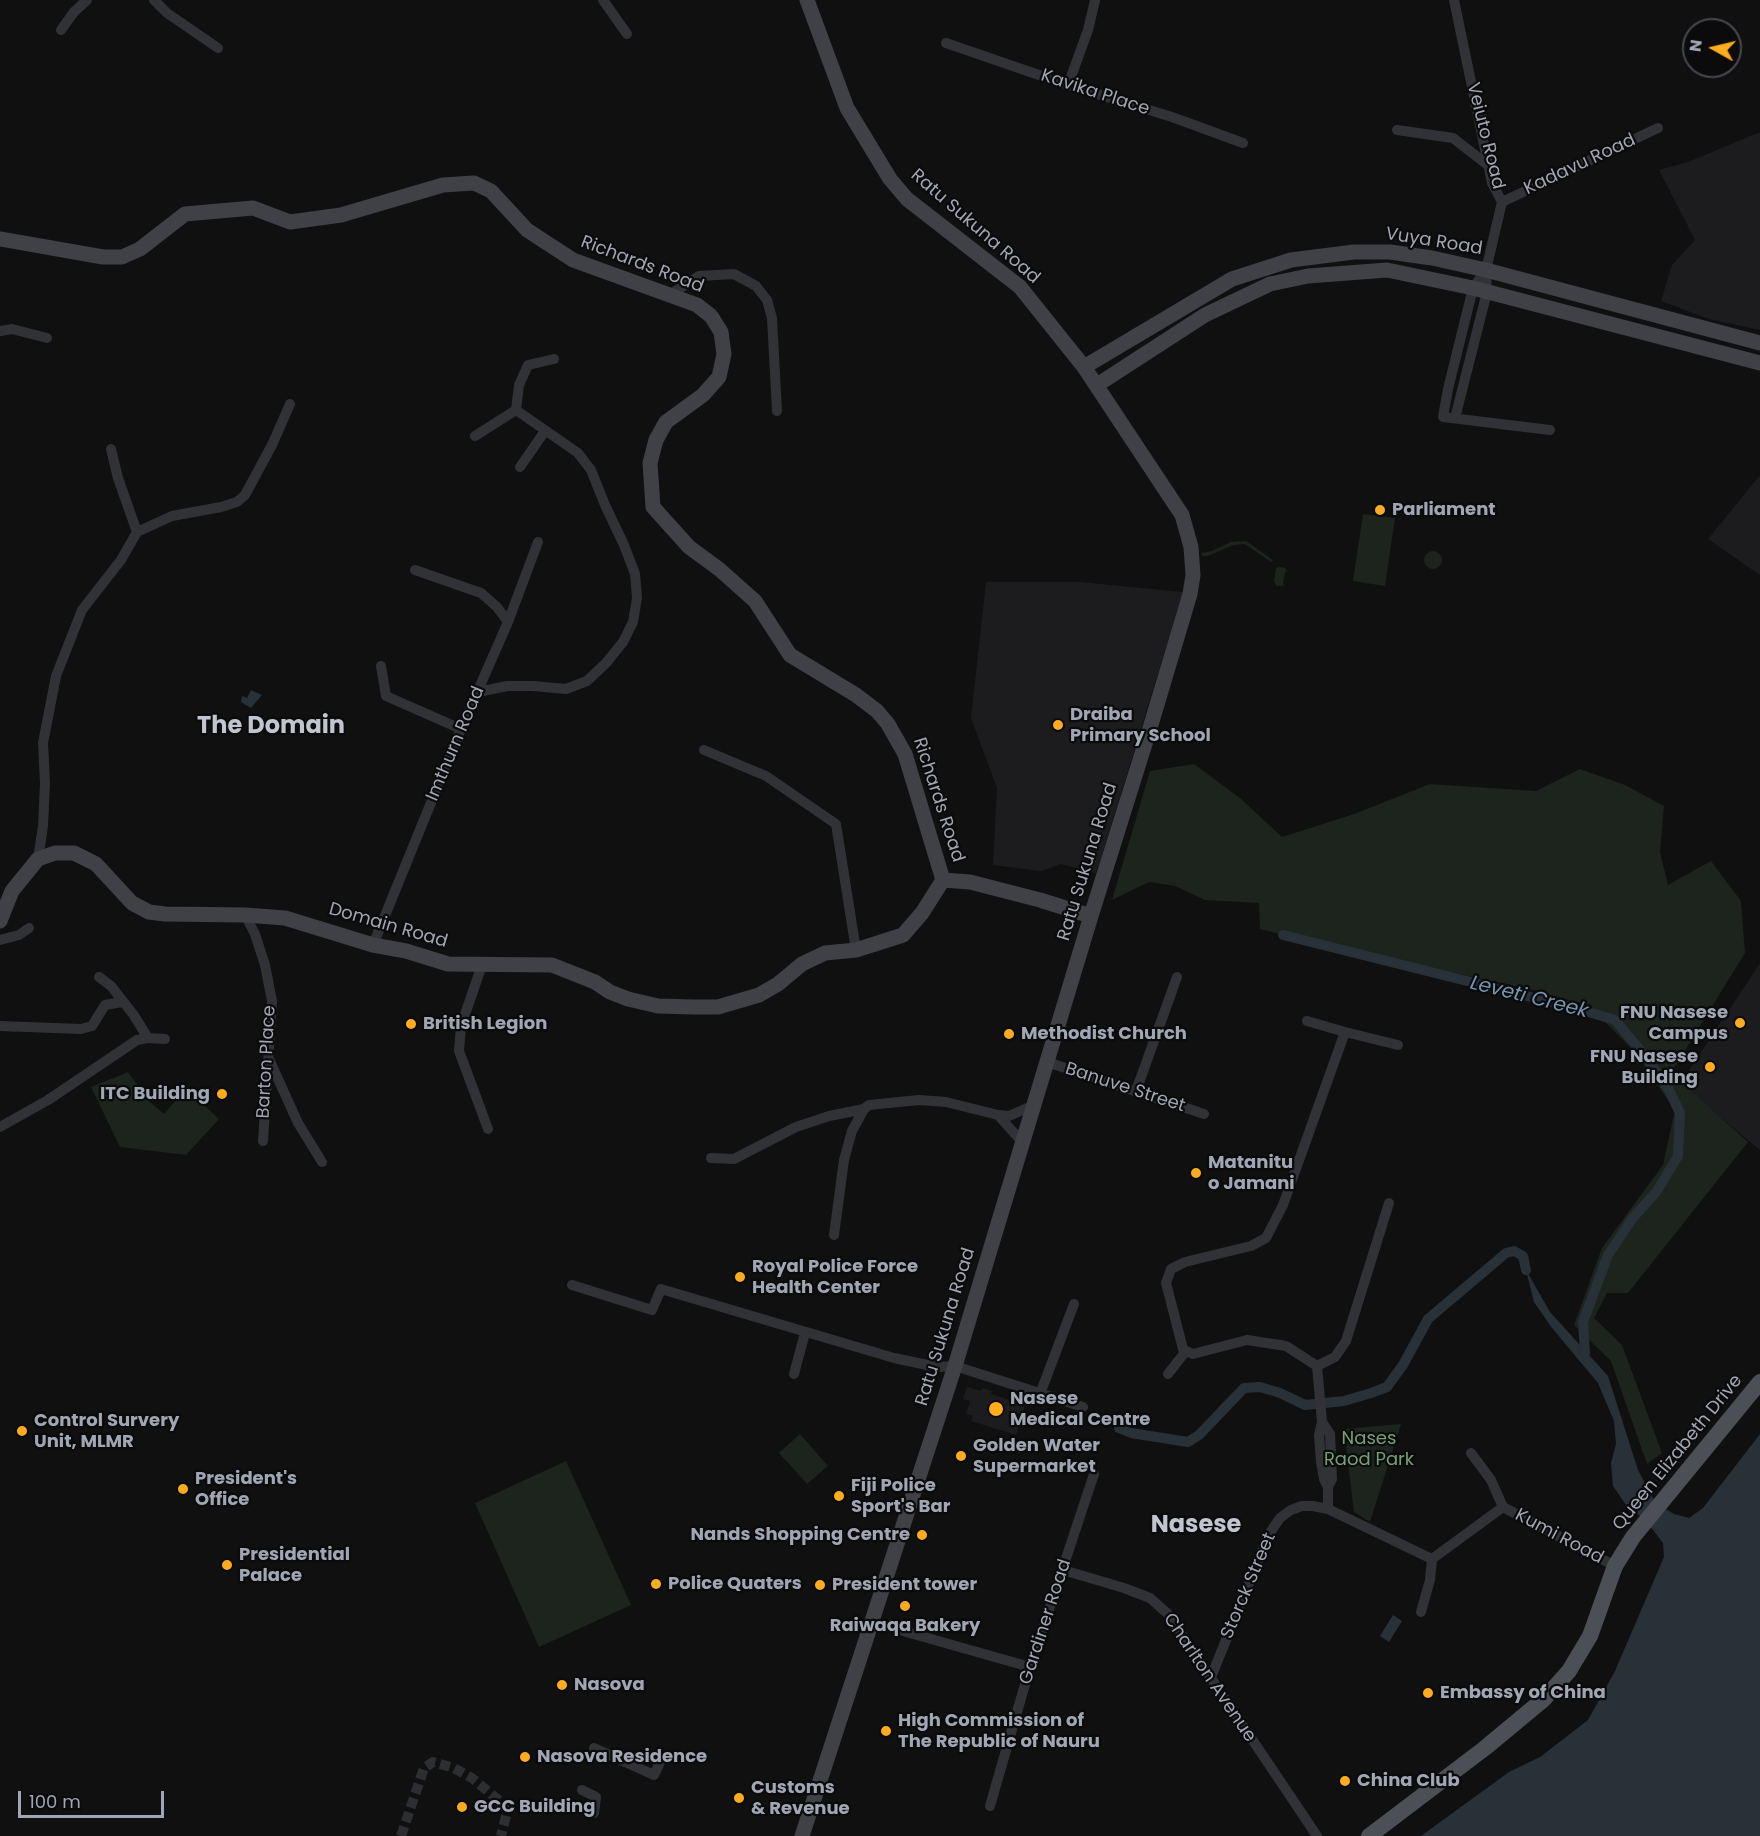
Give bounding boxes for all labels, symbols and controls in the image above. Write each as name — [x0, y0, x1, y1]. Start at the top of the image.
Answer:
north arrow — [1682, 18, 1742, 78]
text: N — [1683, 38, 1708, 53]
street label: Kavika Place — [1038, 65, 1152, 121]
street label: Veiuto Road — [1461, 81, 1509, 191]
street label: Kadavu Road — [1521, 130, 1639, 200]
street label: Ratu Sukuna Road — [906, 165, 1044, 289]
street label: Vuya Road — [1384, 224, 1484, 260]
street label: Richards Road — [578, 232, 706, 298]
place label: Parliament — [1392, 499, 1496, 521]
marker: Parliament — [1373, 503, 1387, 517]
street label: Imthurn Road — [422, 683, 490, 805]
place label: Draiba Primary School — [1070, 704, 1211, 746]
district label: The Domain — [197, 713, 345, 741]
marker: Draiba Primary School — [1051, 718, 1065, 732]
street label: Richards Road — [908, 735, 968, 865]
street label: Ratu Sukuna Road — [1054, 780, 1122, 944]
street label: Domain Road — [326, 899, 450, 953]
water label: Leveti Creek — [1467, 972, 1591, 1024]
place label: FNU Nasese Campus — [1620, 1002, 1728, 1044]
street label: Barton Place — [253, 1005, 281, 1119]
place label: British Legion — [423, 1013, 547, 1035]
marker: FNU Nasese Campus — [1733, 1016, 1747, 1030]
marker: British Legion — [404, 1017, 418, 1031]
place label: Methodist Church — [1021, 1023, 1187, 1045]
marker: Methodist Church — [1002, 1027, 1016, 1041]
place label: FNU Nasese Building — [1590, 1046, 1698, 1088]
street label: Banuve Street — [1062, 1058, 1188, 1118]
marker: FNU Nasese Building — [1703, 1060, 1717, 1074]
place label: ITC Building — [100, 1083, 210, 1105]
marker: ITC Building — [215, 1087, 229, 1101]
place label: Matanitu o Jamani — [1208, 1152, 1295, 1194]
marker: Matanitu o Jamani — [1189, 1166, 1203, 1180]
street label: Ratu Sukuna Road — [912, 1245, 980, 1409]
place label: Royal Police Force Health Center — [752, 1256, 918, 1298]
marker: Royal Police Force Health Center — [733, 1270, 747, 1284]
street label: Queen Elizabeth Drive — [1609, 1371, 1747, 1535]
place label: Nasese Medical Centre — [1010, 1388, 1150, 1430]
marker: Nasese Medical Centre — [987, 1400, 1005, 1418]
place label: Control Survery Unit, MLMR — [34, 1410, 179, 1452]
marker: Control Survery Unit, MLMR — [15, 1424, 29, 1438]
park label: Nases Raod Park — [1324, 1428, 1414, 1470]
place label: Golden Water Supermarket — [973, 1435, 1100, 1478]
marker: Golden Water Supermarket — [954, 1449, 968, 1463]
place label: President's Office — [195, 1468, 297, 1510]
place label: Fiji Police Sport's Bar — [851, 1475, 950, 1518]
marker: President's Office — [176, 1482, 190, 1496]
marker: Fiji Police Sport's Bar — [832, 1489, 846, 1503]
street label: Kumi Road — [1511, 1505, 1607, 1569]
district label: Nasese — [1151, 1512, 1241, 1540]
place label: Nands Shopping Centre — [690, 1524, 910, 1546]
marker: Nands Shopping Centre — [915, 1528, 929, 1542]
street label: Storck Street — [1217, 1530, 1281, 1642]
place label: Presidential Palace — [239, 1544, 350, 1586]
street label: Gardiner Road — [1016, 1557, 1076, 1687]
marker: Presidential Palace — [220, 1558, 234, 1572]
place label: Police Quaters — [668, 1573, 802, 1595]
place label: President tower — [832, 1574, 977, 1596]
marker: Police Quaters — [649, 1577, 663, 1591]
marker: President tower — [813, 1578, 827, 1592]
marker: Raiwaqa Bakery — [898, 1599, 912, 1613]
street label: Charlton Avenue — [1158, 1609, 1260, 1747]
place label: Raiwaqa Bakery — [830, 1615, 980, 1637]
place label: Nasova — [574, 1674, 645, 1696]
marker: Nasova — [555, 1678, 569, 1692]
place label: Embassy of China — [1440, 1682, 1606, 1704]
marker: Embassy of China — [1421, 1686, 1435, 1700]
place label: High Commission of The Republic of Nauru — [898, 1710, 1100, 1752]
marker: High Commission of The Republic of Nauru — [879, 1724, 893, 1738]
place label: Nasova Residence — [537, 1746, 707, 1768]
marker: Nasova Residence — [518, 1750, 532, 1764]
place label: China Club — [1357, 1770, 1460, 1792]
marker: China Club — [1338, 1774, 1352, 1788]
place label: Customs & Revenue — [751, 1777, 850, 1820]
scale bar — [21, 1779, 166, 1817]
text: 100 m — [29, 1789, 81, 1814]
marker: Customs & Revenue — [732, 1791, 746, 1805]
place label: GCC Building — [474, 1796, 595, 1818]
marker: GCC Building — [455, 1800, 469, 1814]

